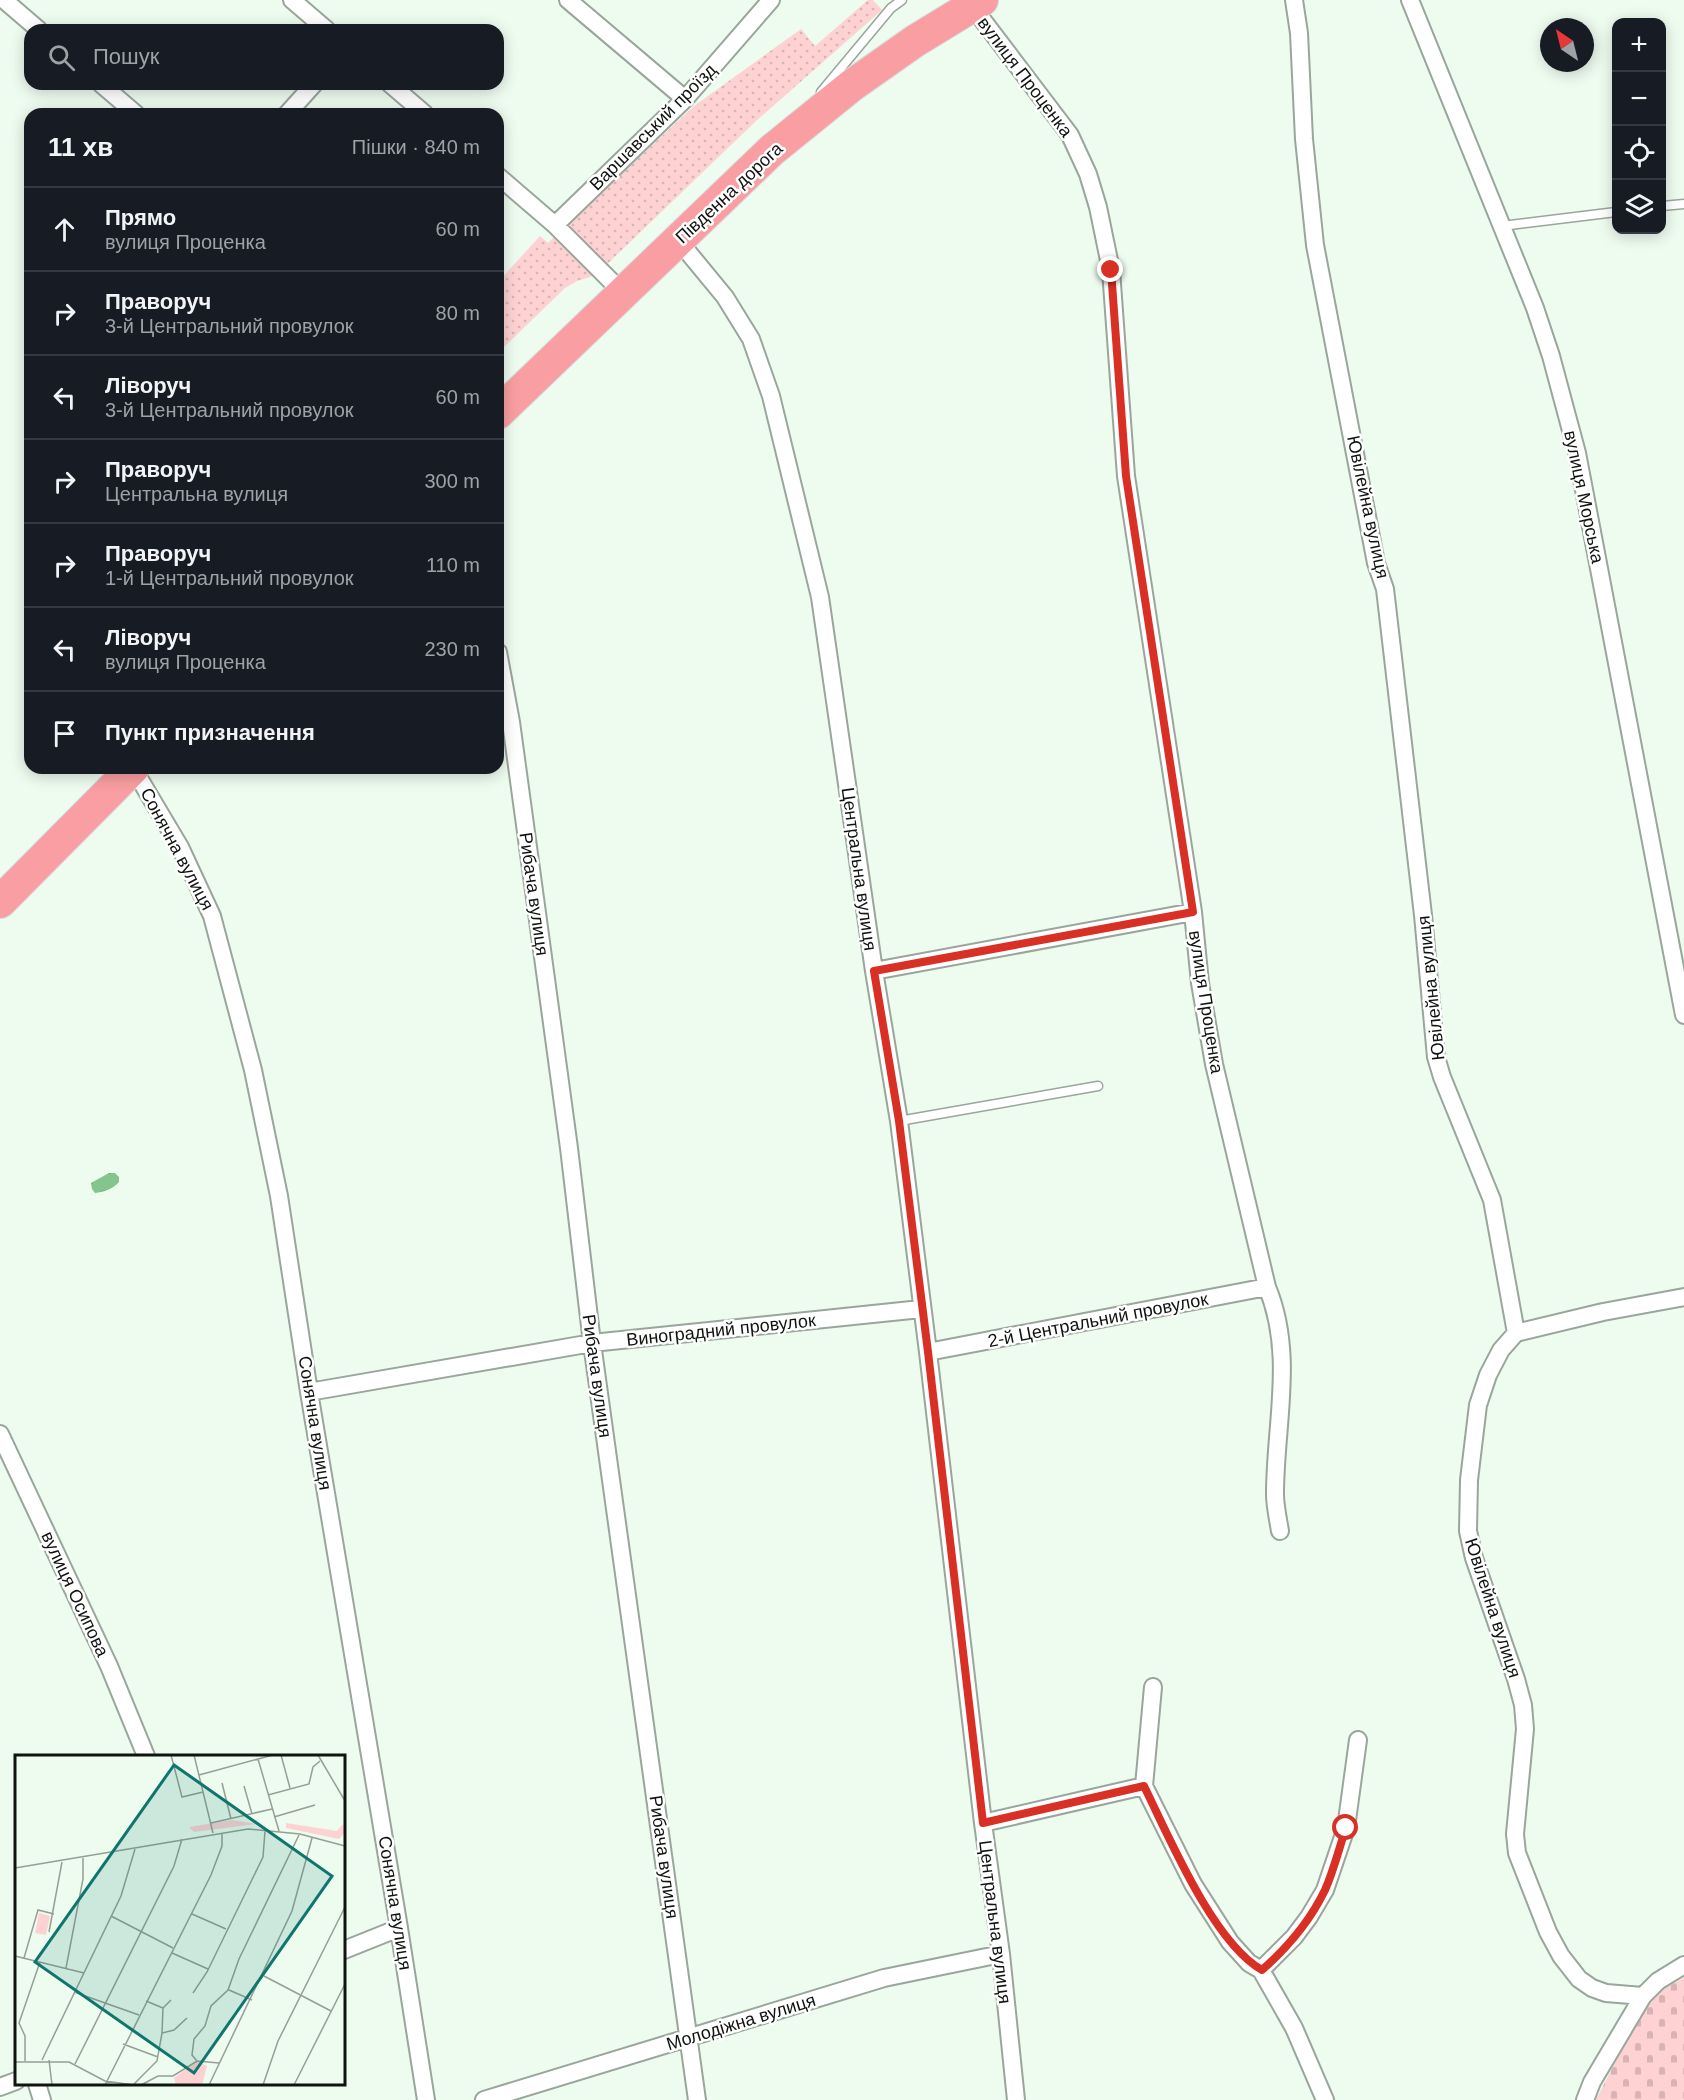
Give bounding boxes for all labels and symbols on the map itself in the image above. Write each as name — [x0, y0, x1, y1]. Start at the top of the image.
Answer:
street label: вулиця Проценка — [973, 13, 1077, 142]
north arrow — [1540, 18, 1594, 72]
street label: Варшавський проїзд — [586, 59, 721, 194]
street label: Південна дорога — [672, 138, 787, 248]
route end — [1097, 256, 1123, 282]
street label: вулиця Морська — [1560, 429, 1608, 566]
street label: Ювілейна вулиця — [1343, 434, 1393, 580]
street label: Сонячна вулиця — [136, 785, 218, 913]
street label: Центральна вулиця — [838, 786, 880, 952]
street label: Рибача вулиця — [515, 831, 553, 957]
street label: Ювілейна вулиця — [1413, 915, 1449, 1061]
street label: вулиця Проценка — [1185, 929, 1227, 1076]
street label: 2-й Центральний провулок — [986, 1289, 1210, 1351]
street label: Виноградний провулок — [625, 1310, 817, 1350]
street label: Рибача вулиця — [578, 1313, 616, 1439]
street label: Сонячна вулиця — [295, 1355, 335, 1491]
street label: вулиця Осипова — [37, 1528, 113, 1661]
street label: Ювілейна вулиця — [1461, 1536, 1525, 1680]
inset map — [15, 1755, 345, 2085]
street label: Рибача вулиця — [645, 1794, 683, 1920]
route start — [1332, 1814, 1358, 1840]
street label: Сонячна вулиця — [375, 1835, 415, 1971]
street label: Центральна вулиця — [975, 1839, 1015, 2005]
street label: Молодіжна вулиця — [664, 1990, 818, 2054]

